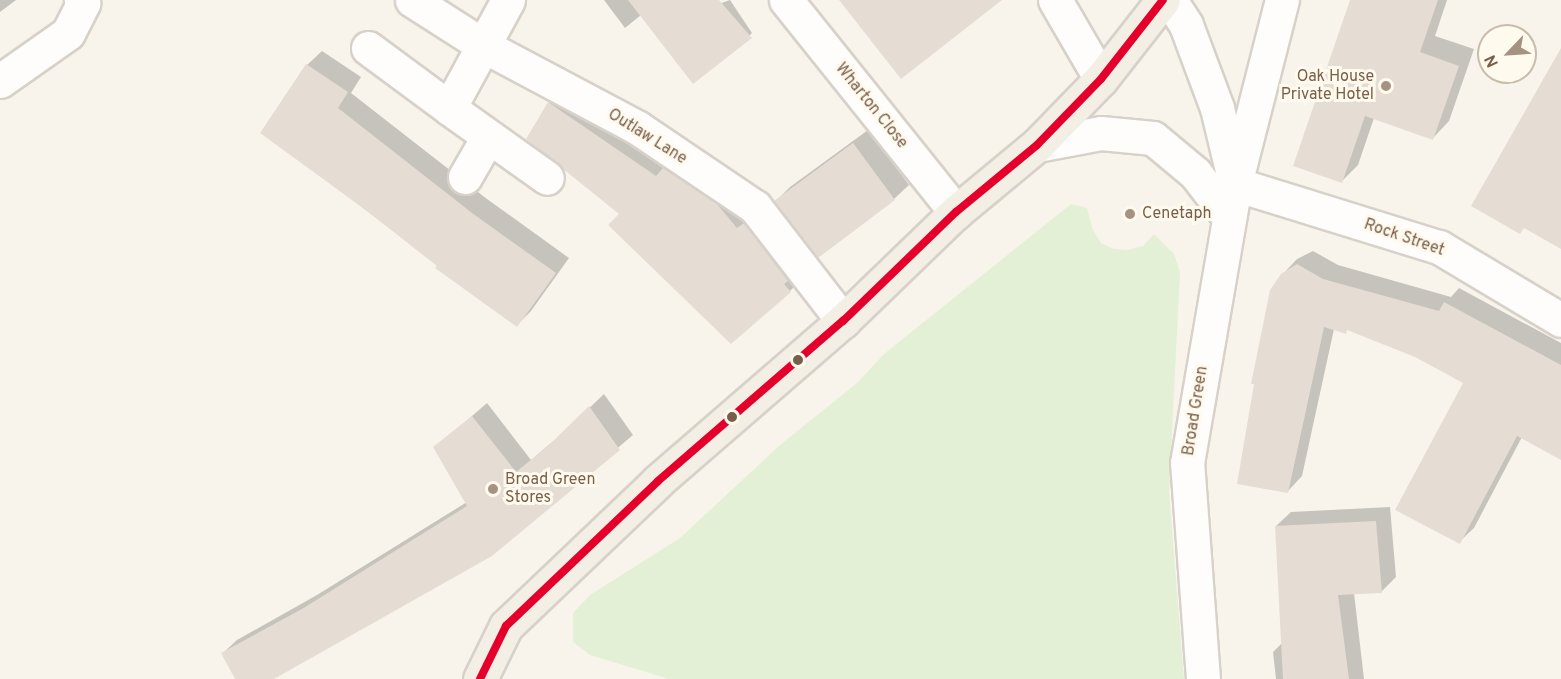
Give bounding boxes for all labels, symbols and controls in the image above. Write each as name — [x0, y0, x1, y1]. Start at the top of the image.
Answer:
north arrow — [1477, 24, 1537, 84]
text: N — [1481, 51, 1504, 70]
street label: Wharton Close — [831, 59, 911, 153]
place label: Oak House Private Hotel — [1281, 67, 1374, 105]
marker: Oak House Private Hotel — [1379, 79, 1393, 93]
street label: Outlaw Lane — [604, 105, 690, 169]
place label: Cenetaph — [1142, 204, 1211, 224]
marker: Cenetaph — [1123, 207, 1137, 221]
street label: Rock Street — [1361, 215, 1447, 261]
unlabelled marker — [792, 354, 804, 366]
street label: Broad Green — [1179, 365, 1213, 457]
unlabelled marker — [726, 411, 738, 423]
place label: Broad Green Stores — [505, 470, 595, 508]
marker: Broad Green Stores — [486, 482, 500, 496]

